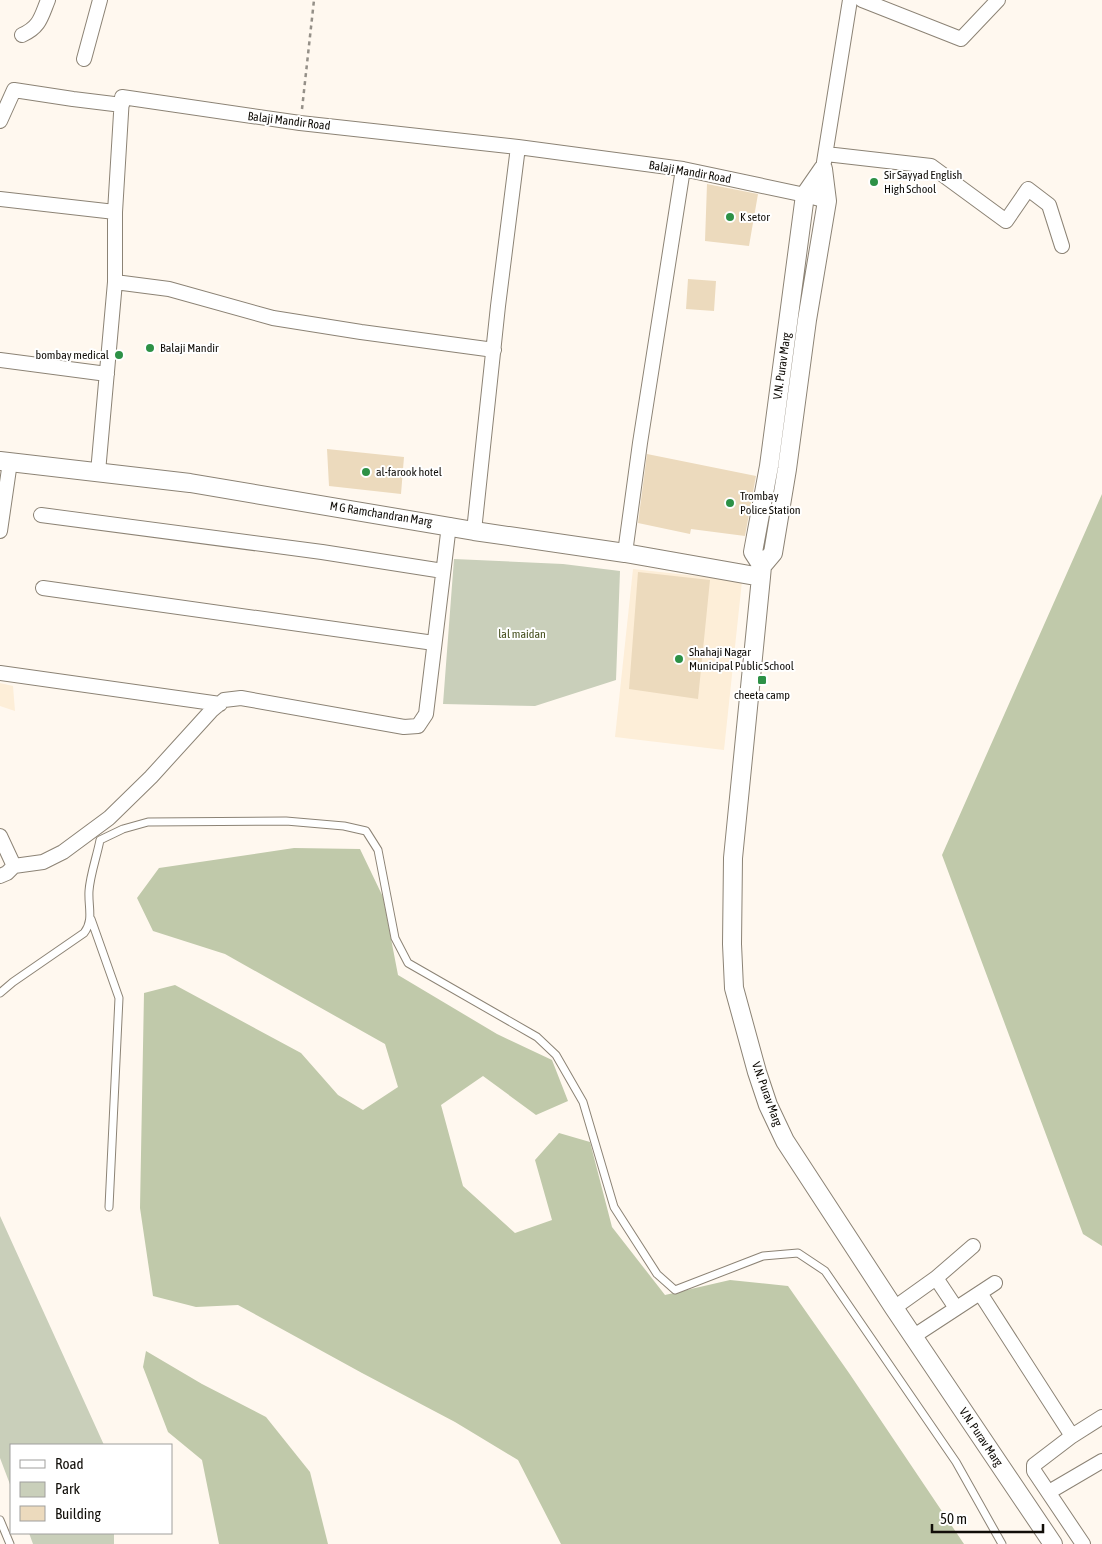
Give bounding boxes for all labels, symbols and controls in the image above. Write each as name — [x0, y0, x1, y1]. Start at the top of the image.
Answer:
street label: Balaji Mandir Road — [247, 109, 331, 133]
street label: Balaji Mandir Road — [648, 158, 732, 186]
place label: Sir Sayyad English High School — [884, 168, 962, 196]
marker: Sir Sayyad English High School — [868, 176, 880, 188]
place label: K setor — [740, 210, 770, 224]
marker: K setor — [724, 211, 736, 223]
street label: V.N. Purav Marg — [770, 331, 794, 400]
place label: Balaji Mandir — [160, 341, 219, 355]
marker: Balaji Mandir — [144, 342, 156, 354]
place label: bombay medical — [35, 348, 110, 362]
marker: bombay medical — [113, 349, 125, 361]
place label: al-farook hotel — [376, 465, 443, 479]
marker: al-farook hotel — [360, 466, 372, 478]
place label: Trombay Police Station — [740, 489, 801, 517]
marker: Trombay Police Station — [724, 497, 736, 509]
street label: M G Ramchandran Marg — [329, 499, 434, 529]
park label: lal maidan — [498, 627, 546, 641]
place label: Shahaji Nagar Municipal Public School — [689, 645, 795, 673]
marker: Shahaji Nagar Municipal Public School — [673, 653, 685, 665]
marker: cheeta camp — [756, 674, 768, 686]
place label: cheeta camp — [734, 688, 790, 702]
street label: V.N. Purav Marg — [749, 1060, 785, 1129]
street label: V.N. Purav Marg — [956, 1405, 1006, 1470]
legend — [10, 1444, 172, 1534]
text: Road — [55, 1455, 84, 1472]
text: Park — [55, 1480, 80, 1497]
scale bar — [932, 1502, 1043, 1534]
text: Building — [55, 1505, 101, 1522]
text: 50 m — [940, 1510, 967, 1527]

